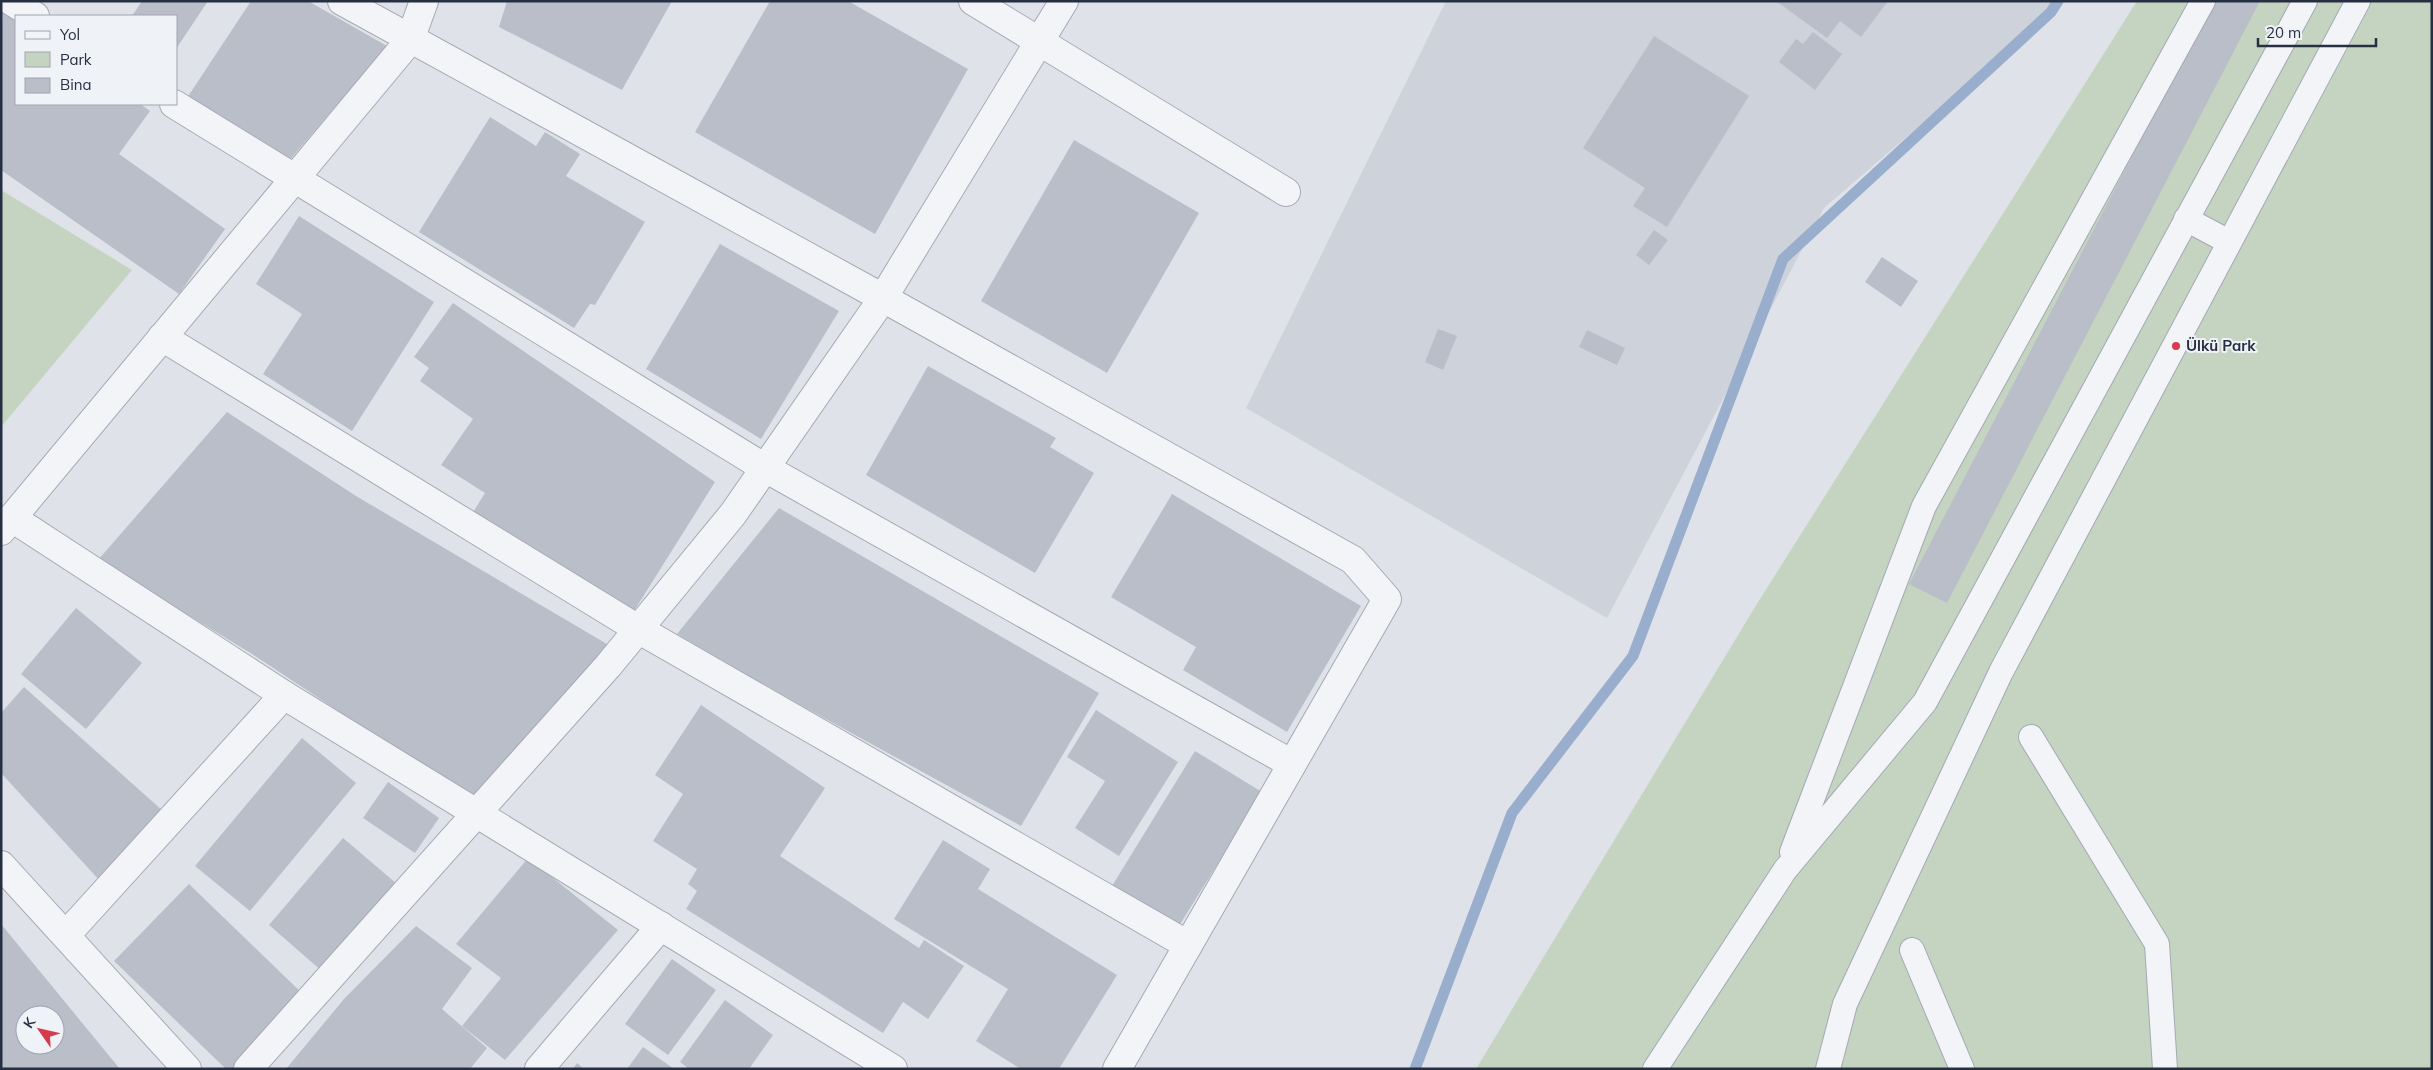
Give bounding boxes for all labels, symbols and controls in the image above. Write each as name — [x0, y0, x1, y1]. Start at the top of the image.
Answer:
legend — [15, 15, 178, 105]
scale bar — [2258, 15, 2376, 47]
text: 20 m — [2266, 23, 2301, 42]
text: Yol — [59, 25, 80, 44]
text: Park — [60, 50, 92, 69]
text: Bina — [60, 75, 92, 94]
place label: Ülkü Park — [2186, 336, 2256, 355]
marker: Ülkü Park — [2170, 340, 2182, 352]
north arrow — [15, 1005, 65, 1055]
text: K — [19, 1013, 40, 1032]

